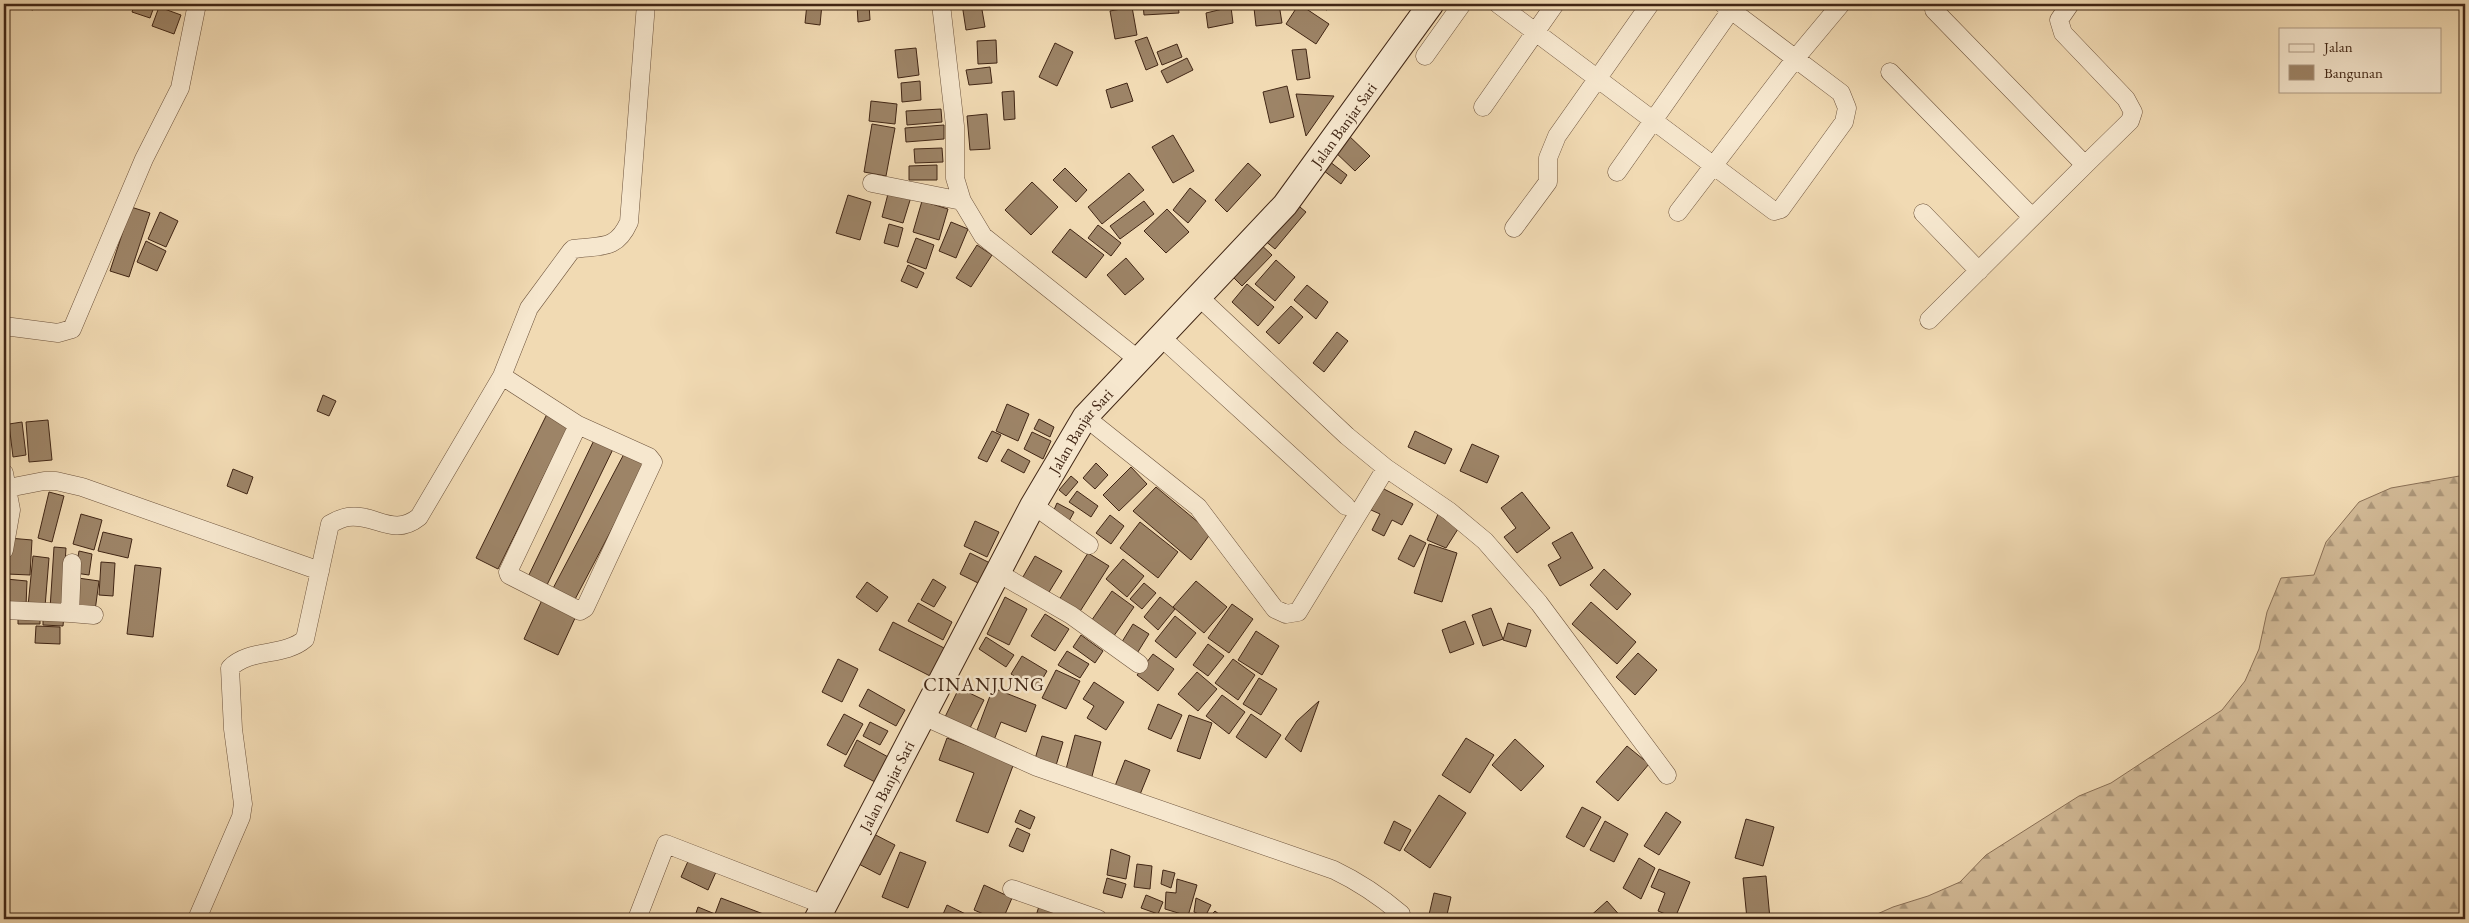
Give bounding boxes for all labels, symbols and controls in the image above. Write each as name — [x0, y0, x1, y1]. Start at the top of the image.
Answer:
legend — [2279, 28, 2442, 92]
text: Jalan — [2322, 37, 2353, 56]
text: Bangunan — [2324, 63, 2383, 82]
street label: Jalan Banjar Sari — [1305, 78, 1382, 173]
street label: Jalan Banjar Sari — [1043, 384, 1118, 479]
district label: CINANJUNG — [923, 672, 1045, 697]
street label: Jalan Banjar Sari — [854, 737, 919, 837]

